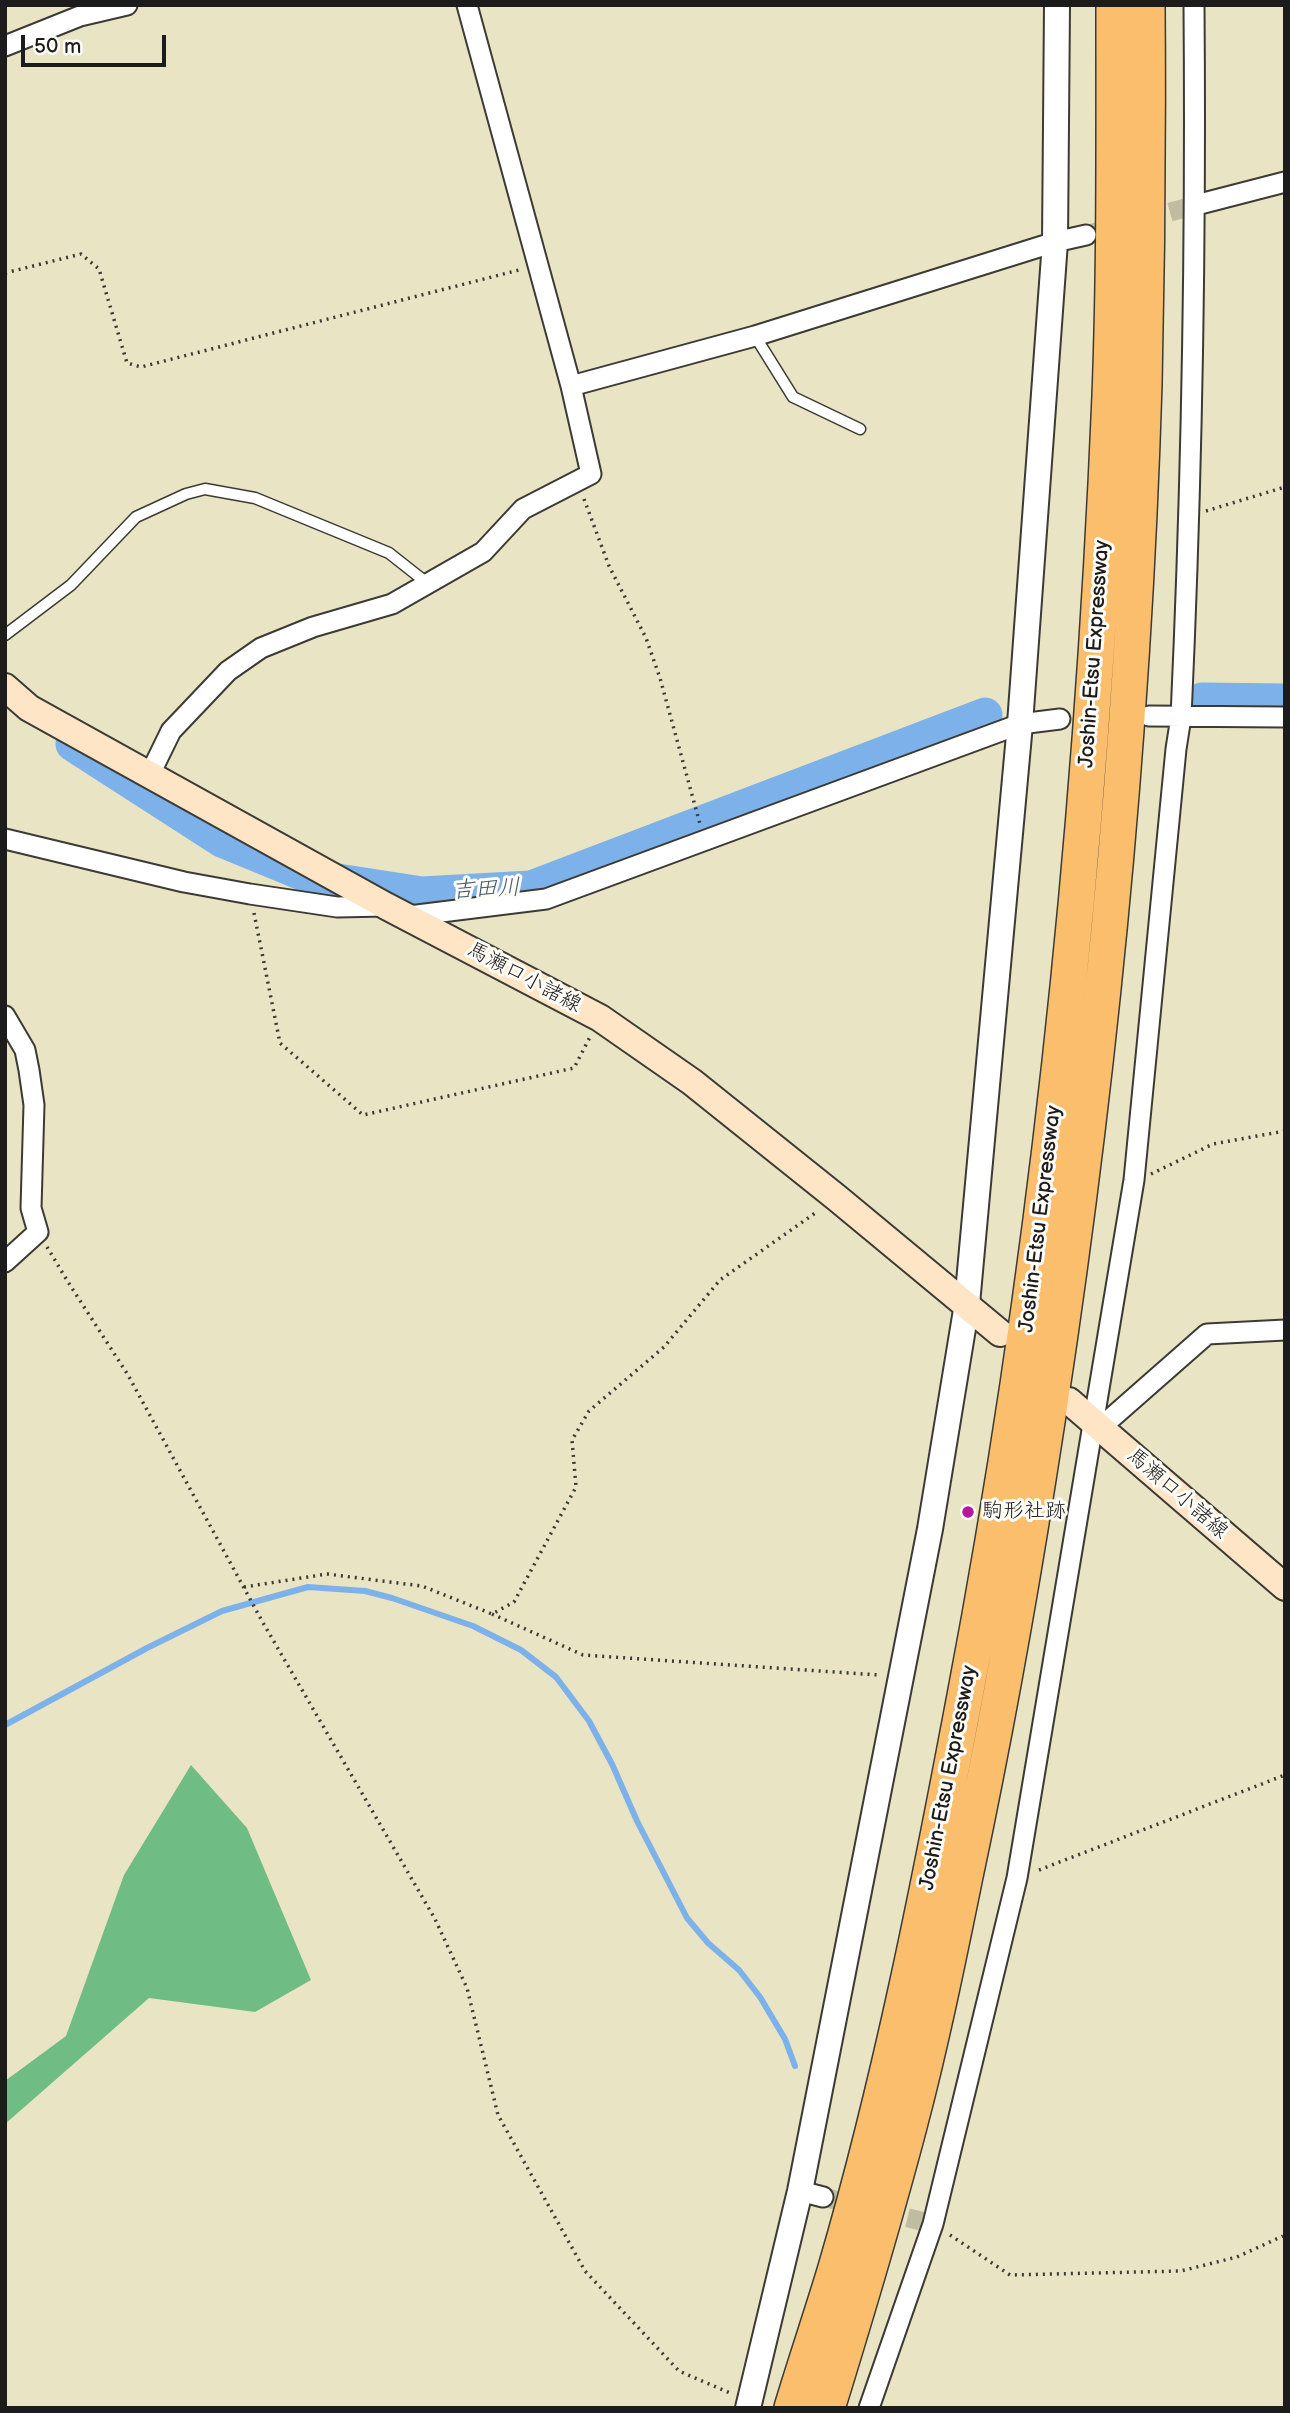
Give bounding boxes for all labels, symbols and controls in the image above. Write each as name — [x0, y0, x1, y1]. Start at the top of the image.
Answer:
scale bar — [24, 21, 170, 65]
text: 50 m — [34, 34, 81, 59]
street label: Joshin-Etsu Expressway — [1074, 539, 1116, 769]
water label: 吉田川 — [451, 874, 521, 906]
street label: 馬瀬口小諸線 — [462, 937, 586, 1019]
street label: Joshin-Etsu Expressway — [1015, 1104, 1067, 1334]
street label: 馬瀬口小諸線 — [1121, 1443, 1233, 1545]
place label: 駒形社跡 — [982, 1499, 1066, 1525]
marker: 駒形社跡 — [960, 1504, 976, 1520]
street label: Joshin-Etsu Expressway — [915, 1664, 983, 1892]

